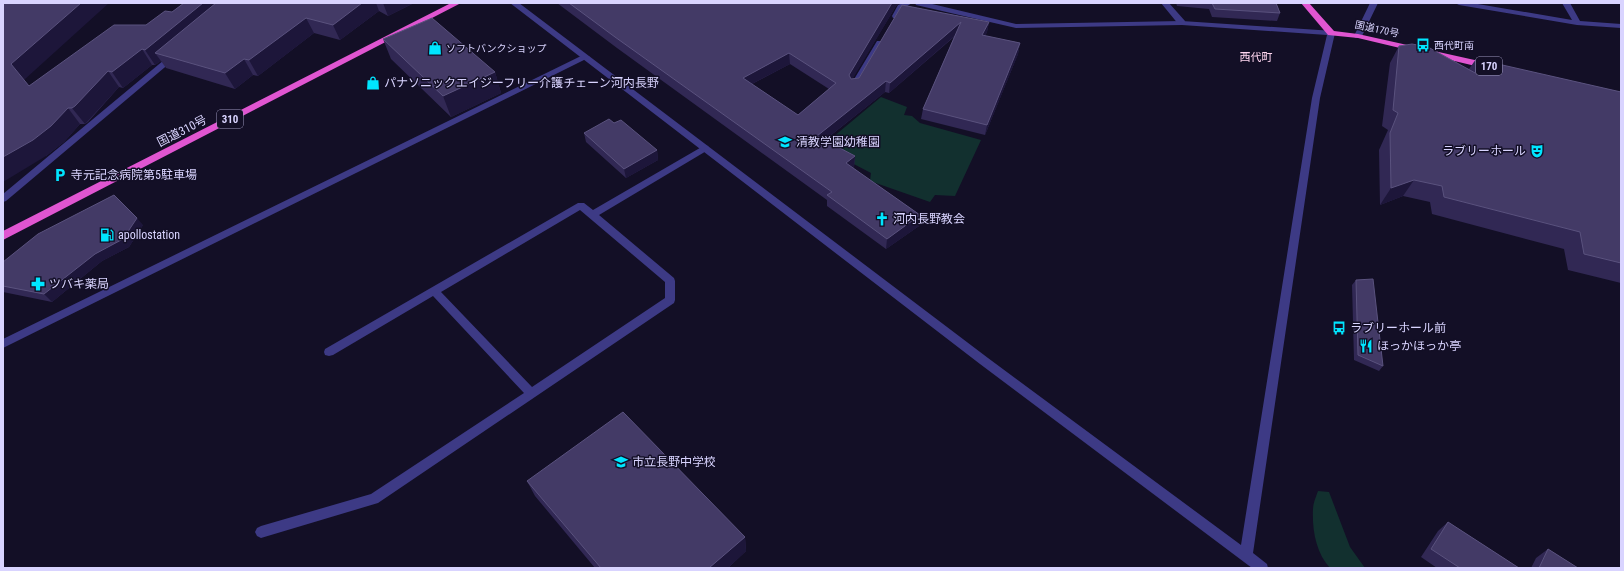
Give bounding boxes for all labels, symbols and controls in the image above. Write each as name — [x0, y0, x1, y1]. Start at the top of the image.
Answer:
street label: 国道170号 — [1354, 19, 1400, 39]
bus stop icon: 西代町南 — [1415, 37, 1431, 53]
shop icon: ソフトバンクショップ — [427, 40, 443, 56]
place label: 西代町南 — [1434, 40, 1474, 51]
place label: ソフトバンクショップ — [446, 43, 547, 54]
district label: 西代町 — [1240, 51, 1273, 64]
road number: 170 — [1476, 57, 1502, 75]
shop icon: パナソニックエイジーフリー介護チェーン河内長野 — [365, 75, 381, 91]
place label: パナソニックエイジーフリー介護チェーン河内長野 — [384, 76, 659, 90]
road number: 310 — [217, 110, 243, 128]
street label: 国道310号 — [155, 113, 209, 149]
school or university icon: 清教学園幼稚園 — [777, 134, 793, 150]
place label: 清教学園幼稚園 — [796, 135, 880, 149]
theatre icon: ラブリーホール — [1529, 143, 1545, 159]
place label: ラブリーホール — [1442, 144, 1526, 158]
parking icon: 寺元記念病院第5駐車場 — [52, 167, 68, 183]
place label: 寺元記念病院第5駐車場 — [71, 168, 197, 182]
church icon: 河内長野教会 — [874, 211, 890, 227]
place label: 河内長野教会 — [893, 212, 965, 226]
fuel station icon: apollostation — [99, 227, 115, 243]
place label: apollostation — [118, 228, 180, 242]
pharmacy icon: ツバキ薬局 — [30, 276, 46, 292]
place label: ツバキ薬局 — [49, 277, 109, 291]
bus stop icon: ラブリーホール前 — [1331, 320, 1347, 336]
place label: ラブリーホール前 — [1350, 321, 1446, 335]
restaurant icon: ほっかほっか亭 — [1358, 338, 1374, 354]
place label: ほっかほっか亭 — [1377, 339, 1461, 353]
school or university icon: 市立長野中学校 — [613, 454, 629, 470]
place label: 市立長野中学校 — [632, 455, 716, 469]

